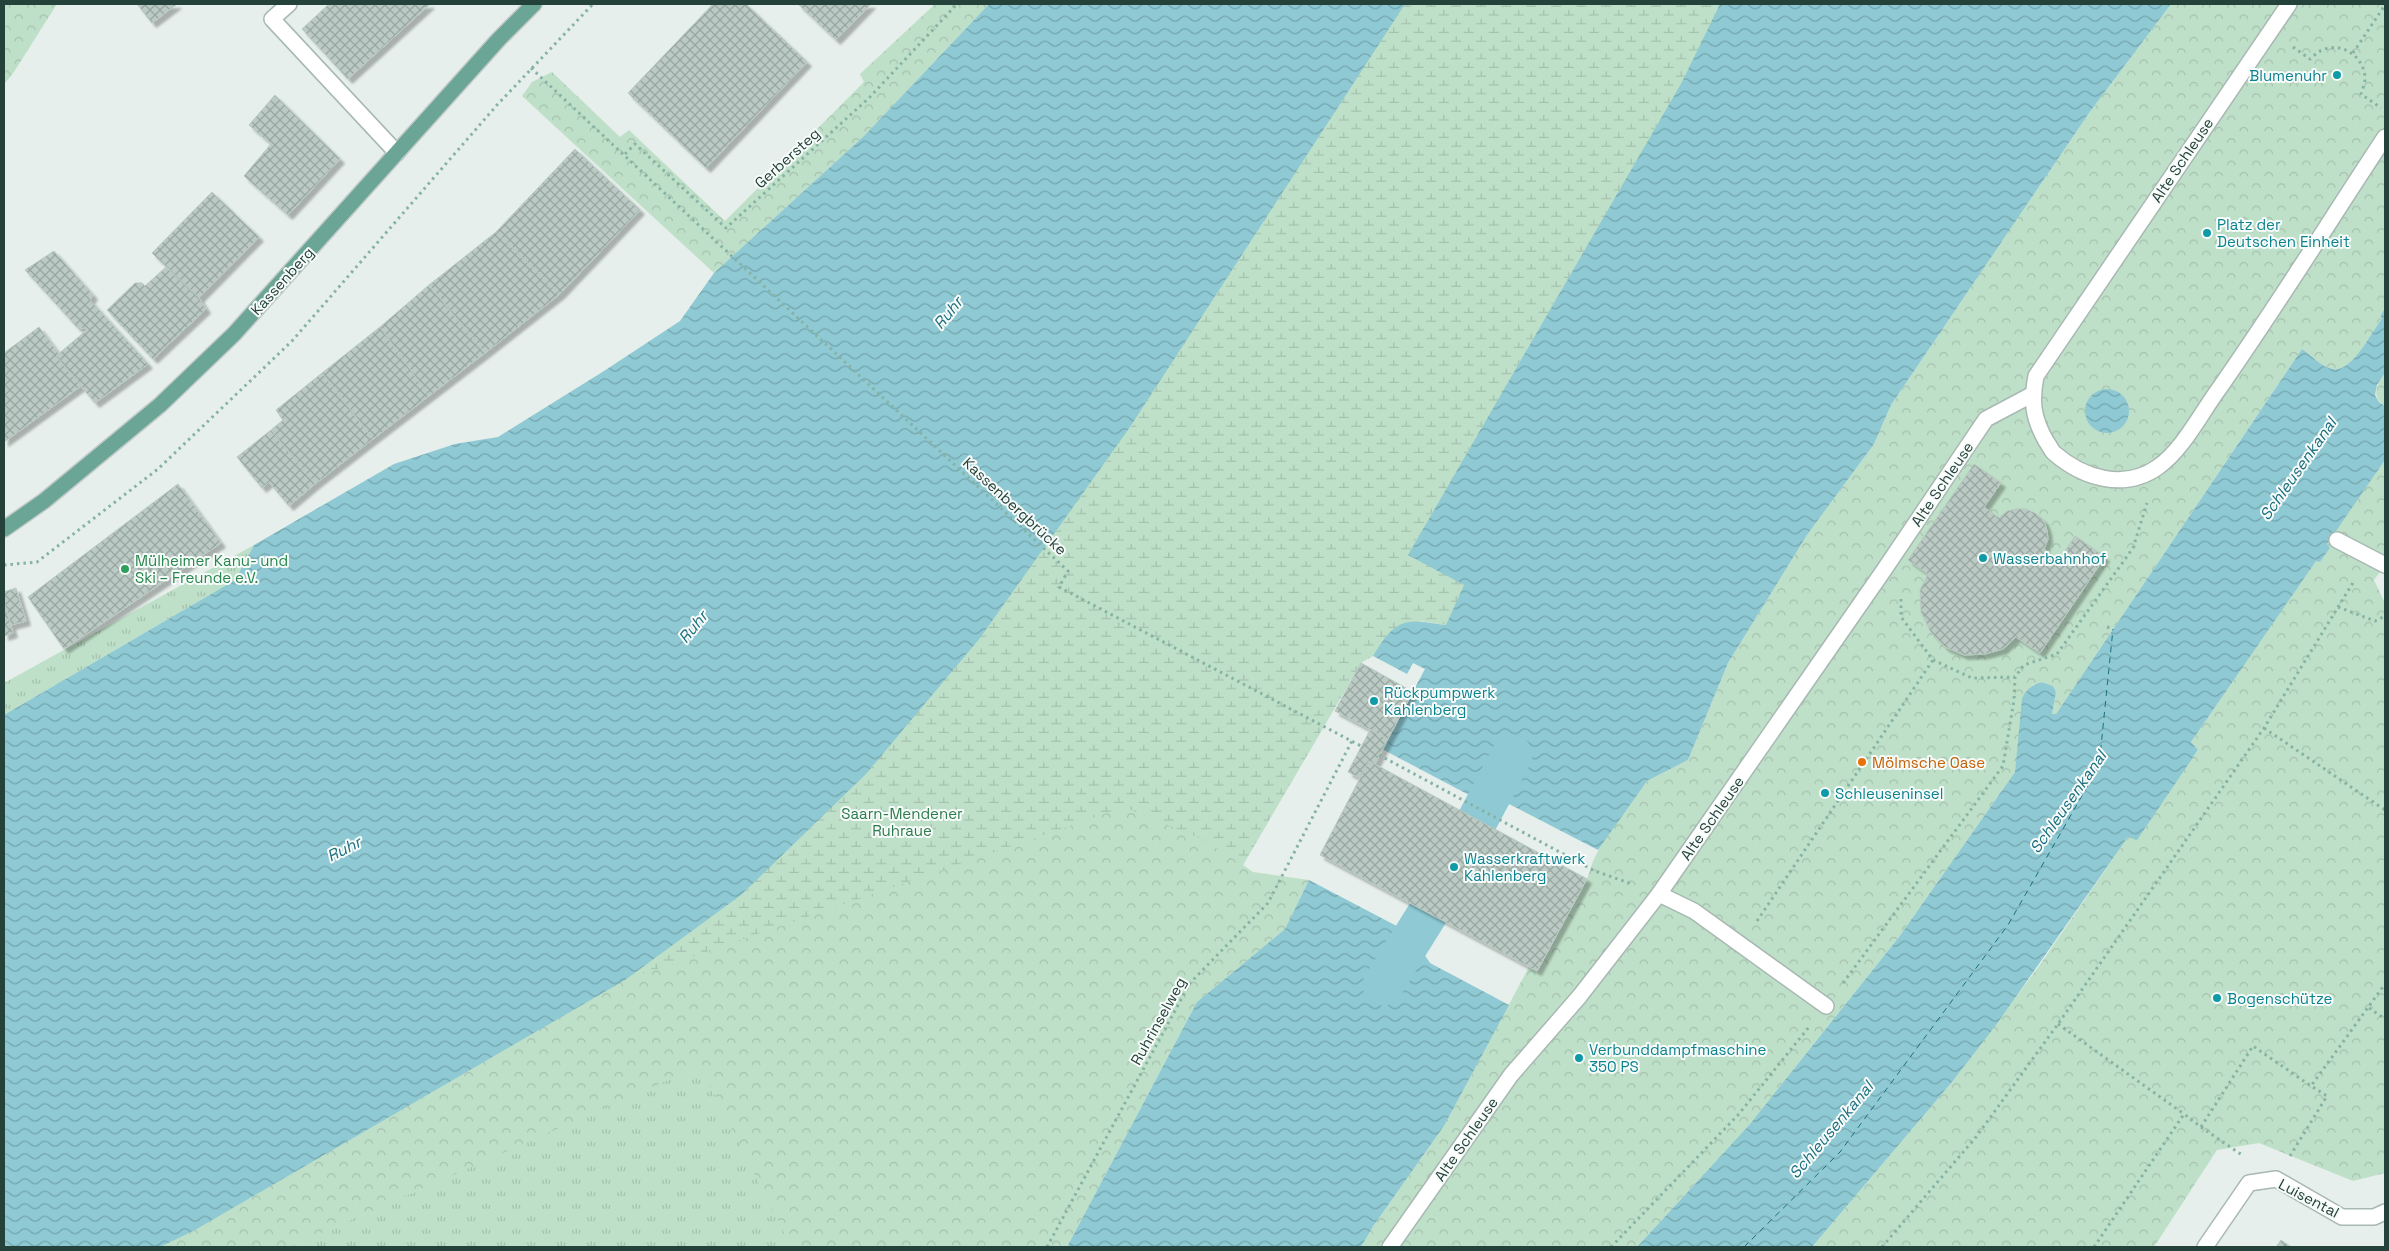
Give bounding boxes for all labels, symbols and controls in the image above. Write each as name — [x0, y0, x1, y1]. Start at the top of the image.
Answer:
place label: Blumenuhr — [2249, 66, 2327, 85]
marker: Blumenuhr — [2331, 69, 2343, 81]
street label: Alte Schleuse — [2147, 114, 2217, 206]
street label: Gerbersteg — [750, 124, 824, 192]
place label: Platz der Deutschen Einheit — [2217, 215, 2350, 251]
marker: Platz der Deutschen Einheit — [2201, 227, 2213, 239]
street label: Kassenberg — [246, 243, 318, 319]
water label: Ruhr — [929, 291, 969, 333]
water label: Schleusenkanal — [2255, 412, 2342, 524]
street label: Alte Schleuse — [1907, 438, 1977, 530]
street label: Kassenbergbrücke — [959, 453, 1071, 559]
place label: Wasserbahnhof — [1993, 549, 2107, 568]
place label: Mülheimer Kanu- und Ski – Freunde e.V. — [135, 551, 288, 587]
marker: Wasserbahnhof — [1977, 552, 1989, 564]
marker: Mülheimer Kanu- und Ski – Freunde e.V. — [119, 563, 131, 575]
water label: Ruhr — [674, 605, 714, 647]
place label: Rückpumpwerk Kahlenberg — [1384, 683, 1495, 719]
marker: Rückpumpwerk Kahlenberg — [1368, 695, 1380, 707]
water label: Schleusenkanal — [2025, 745, 2112, 857]
place label: Mölmsche Oase — [1872, 753, 1985, 772]
marker: Mölmsche Oase — [1856, 756, 1868, 768]
street label: Alte Schleuse — [1676, 772, 1748, 864]
place label: Schleuseninsel — [1835, 784, 1943, 803]
marker: Schleuseninsel — [1819, 787, 1831, 799]
park label: Saarn-Mendener Ruhraue — [841, 804, 963, 840]
water label: Ruhr — [323, 831, 366, 866]
place label: Wasserkraftwerk Kahlenberg — [1464, 849, 1585, 885]
marker: Wasserkraftwerk Kahlenberg — [1448, 861, 1460, 873]
street label: Ruhrinselweg — [1126, 974, 1190, 1068]
place label: Bogenschütze — [2227, 989, 2332, 1008]
marker: Bogenschütze — [2211, 992, 2223, 1004]
place label: Verbunddampfmaschine 350 PS — [1589, 1040, 1767, 1076]
marker: Verbunddampfmaschine 350 PS — [1573, 1052, 1585, 1064]
water label: Schleusenkanal — [1784, 1075, 1879, 1183]
street label: Alte Schleuse — [1430, 1093, 1502, 1185]
street label: Luisental — [2275, 1174, 2343, 1222]

